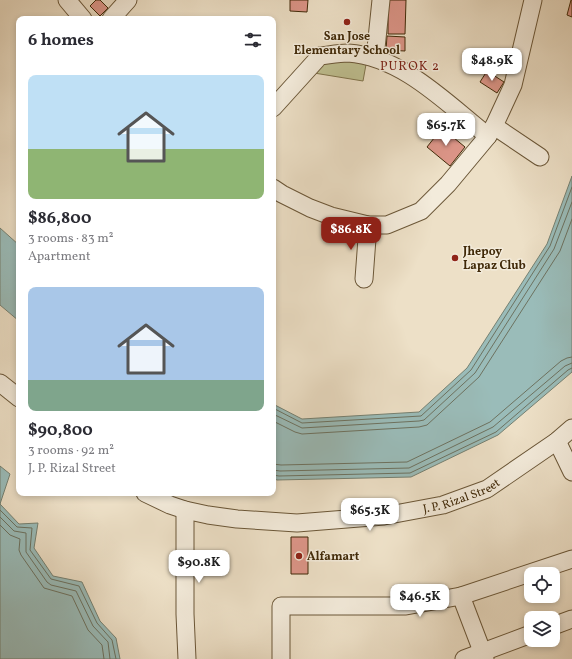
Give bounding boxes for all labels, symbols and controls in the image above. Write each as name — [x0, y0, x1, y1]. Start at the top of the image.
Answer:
marker: San Jose Elementary School — [342, 17, 352, 27]
text: 6 homes — [28, 29, 94, 52]
icon: filters — [242, 29, 264, 51]
place label: San Jose Elementary School — [294, 29, 400, 59]
pin: $48.9K — [459, 48, 525, 82]
text: $48.9K — [471, 52, 513, 70]
district label: PUROK 2 — [380, 58, 440, 76]
icon: home — [110, 101, 182, 173]
pin: $65.7K — [413, 113, 479, 147]
text: $65.7K — [426, 117, 466, 135]
text: $86,800 — [28, 207, 91, 230]
pin: $86.8K — [318, 217, 384, 251]
text: $86.8K — [330, 221, 372, 239]
text: 3 rooms · 83 m² — [28, 230, 114, 248]
place label: Jhepoy Lapaz Club — [462, 244, 526, 274]
text: Apartment — [28, 248, 91, 266]
marker: Jhepoy Lapaz Club — [450, 253, 460, 263]
icon: home — [110, 313, 182, 385]
text: $90,800 — [28, 419, 93, 442]
text: 3 rooms · 92 m² — [28, 442, 114, 460]
text: J. P. Rizal Street — [28, 460, 116, 478]
street label: J. P. Rizal Street — [422, 475, 504, 518]
pin: $65.3K — [337, 498, 403, 532]
text: $65.3K — [350, 502, 390, 520]
place label: Alfamart — [307, 549, 360, 565]
pin: $90.8K — [166, 550, 232, 584]
marker: Alfamart — [294, 551, 304, 561]
text: $90.8K — [178, 554, 220, 572]
map controls — [524, 567, 560, 647]
button: locate — [524, 567, 560, 603]
pin: $46.5K — [387, 584, 453, 618]
text: $46.5K — [399, 588, 441, 606]
button: layers — [524, 611, 560, 647]

